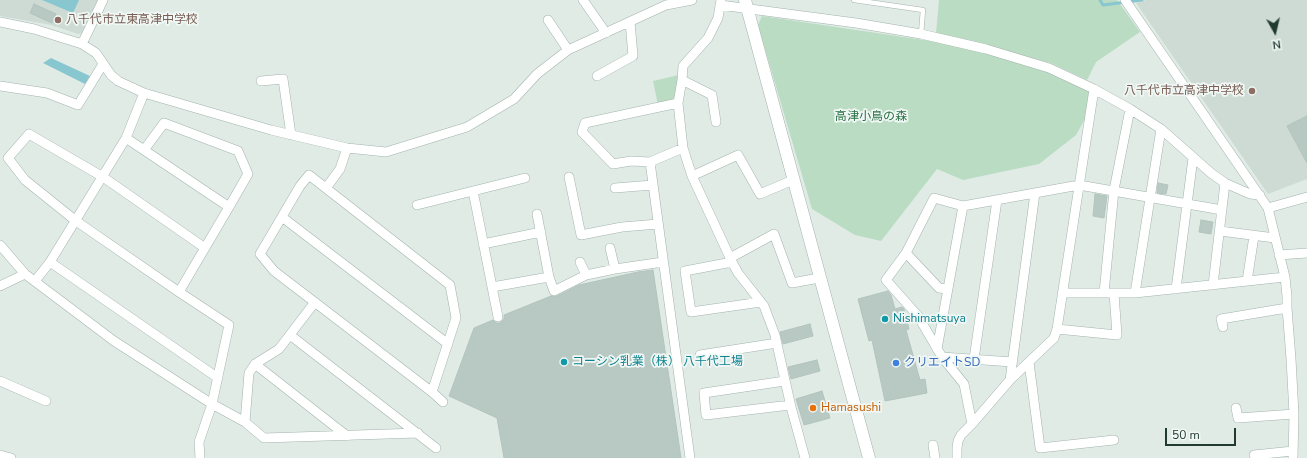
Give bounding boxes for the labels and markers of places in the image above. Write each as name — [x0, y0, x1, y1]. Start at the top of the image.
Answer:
place label: 八千代市立東高津中学校 — [66, 13, 198, 27]
marker: 八千代市立東高津中学校 — [53, 15, 63, 25]
place label: 八千代市立高津中学校 — [1124, 84, 1244, 98]
marker: 八千代市立高津中学校 — [1247, 86, 1257, 96]
place label: Nishimatsuya — [893, 312, 966, 326]
marker: Nishimatsuya — [880, 314, 890, 324]
place label: コーシン乳業（株） 八千代工場 — [572, 355, 743, 369]
place label: クリエイトSD — [904, 356, 980, 370]
marker: コーシン乳業（株） 八千代工場 — [559, 357, 569, 367]
marker: クリエイトSD — [891, 358, 901, 368]
place label: Hamasushi — [821, 401, 881, 415]
marker: Hamasushi — [808, 403, 818, 413]

